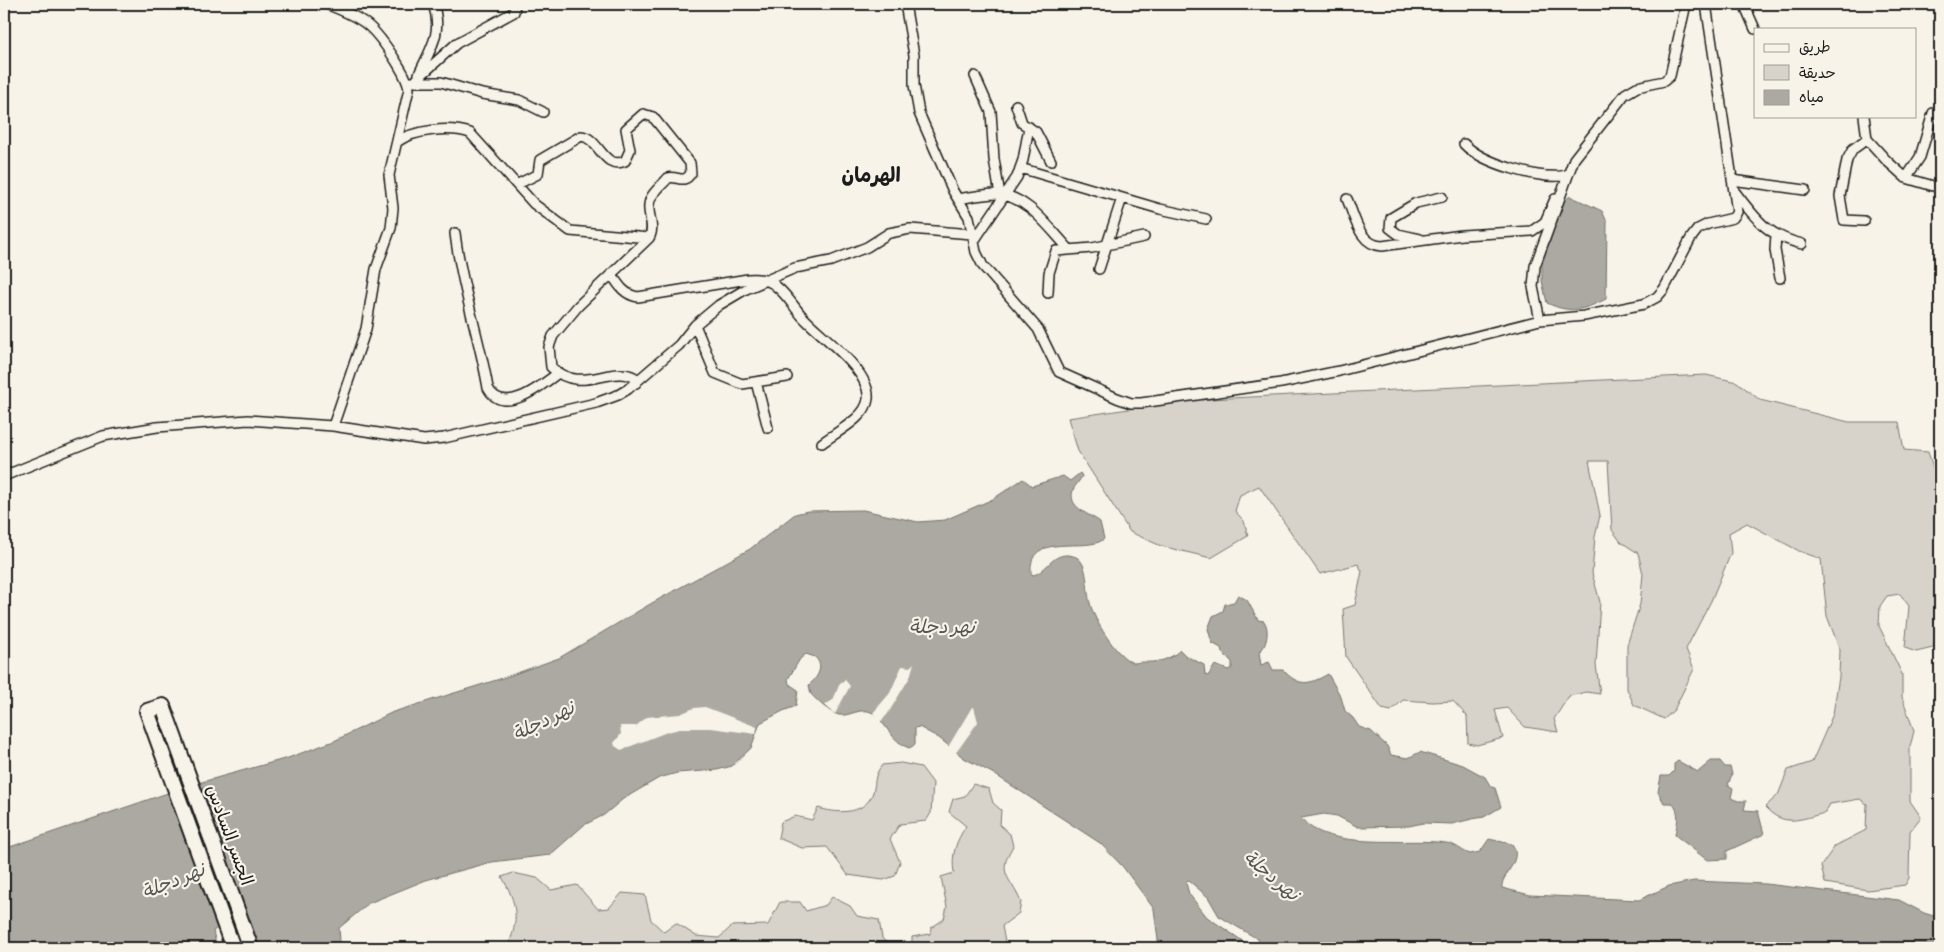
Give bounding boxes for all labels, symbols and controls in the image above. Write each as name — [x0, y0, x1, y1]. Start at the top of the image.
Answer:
legend — [1754, 28, 1916, 118]
text: طريق — [1799, 38, 1831, 57]
text: حديقة — [1799, 64, 1836, 83]
text: مياه — [1799, 88, 1824, 107]
district label: الهرمان — [841, 163, 901, 188]
water label: نهر دجلة — [909, 615, 977, 639]
water label: نهر دجلة — [509, 695, 580, 746]
street label: الجسر السادس — [201, 782, 258, 889]
water label: نهر دجلة — [1238, 845, 1306, 907]
water label: نهر دجلة — [138, 857, 210, 904]

